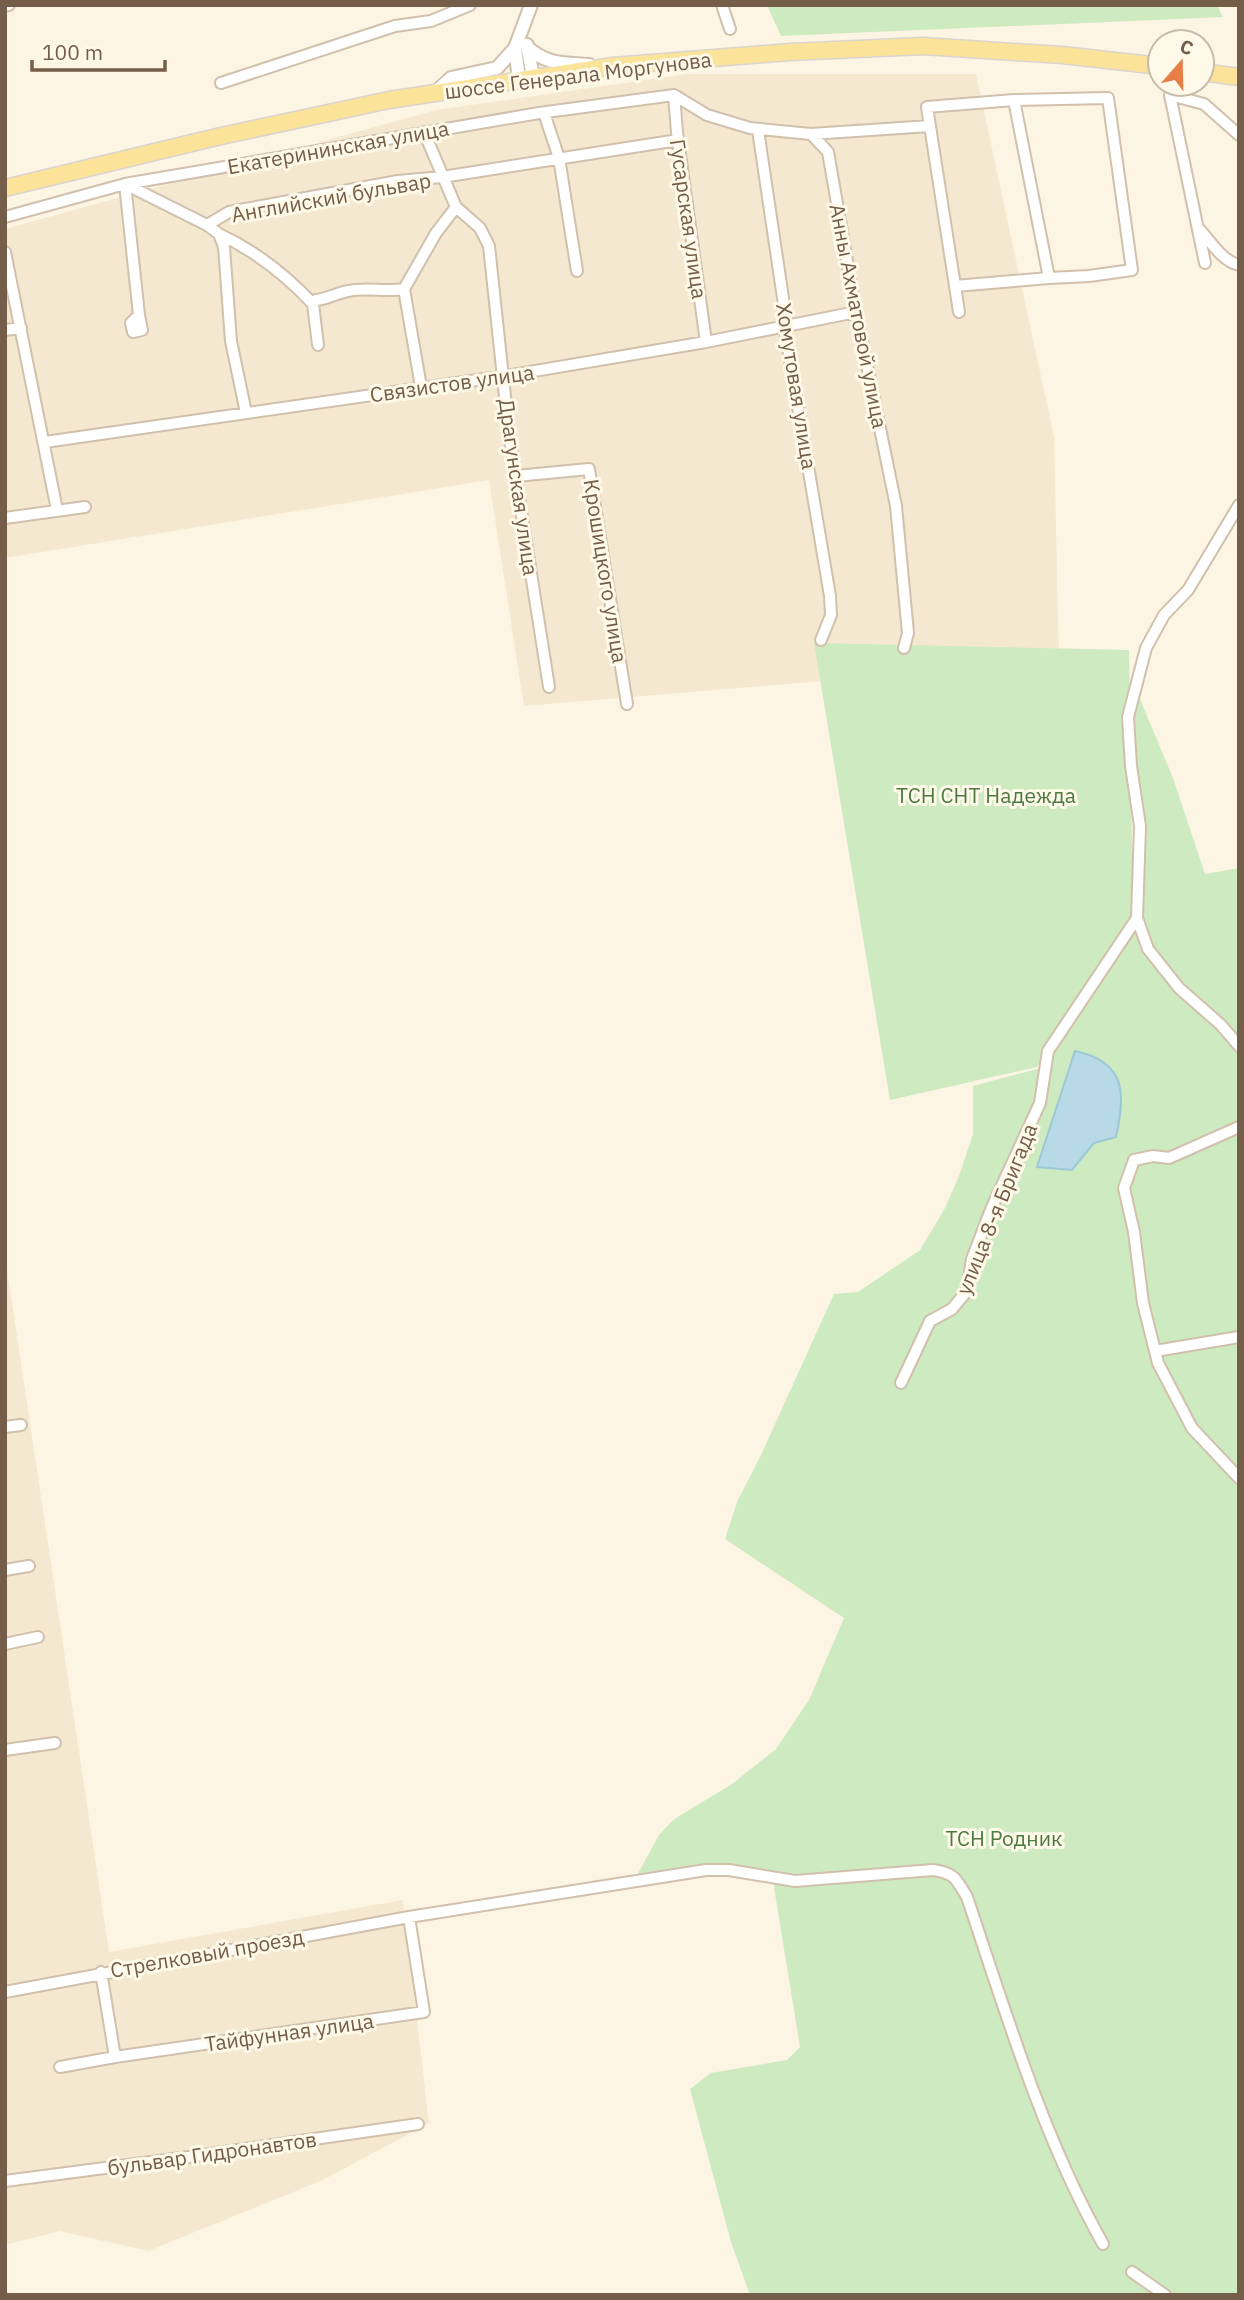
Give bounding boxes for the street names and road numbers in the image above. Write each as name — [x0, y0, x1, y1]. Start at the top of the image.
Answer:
street label: шоссе Генерала Моргунова — [443, 45, 713, 105]
street label: Екатерининская улица — [225, 114, 451, 180]
street label: Гусарская улица — [664, 137, 714, 301]
street label: Английский бульвар — [229, 166, 433, 228]
street label: Анны Ахматовой улица — [823, 201, 895, 431]
street label: Хомутовая улица — [770, 301, 824, 471]
street label: Связистов улица — [368, 358, 536, 408]
street label: Драгунская улица — [493, 397, 545, 577]
street label: Крошицкого улица — [578, 477, 634, 665]
street label: улица 8-я Бригада — [949, 1119, 1043, 1299]
street label: Стрелковый проезд — [108, 1922, 306, 1984]
street label: Тайфунная улица — [203, 2006, 375, 2058]
street label: бульвар Гидронавтов — [106, 2124, 318, 2182]

